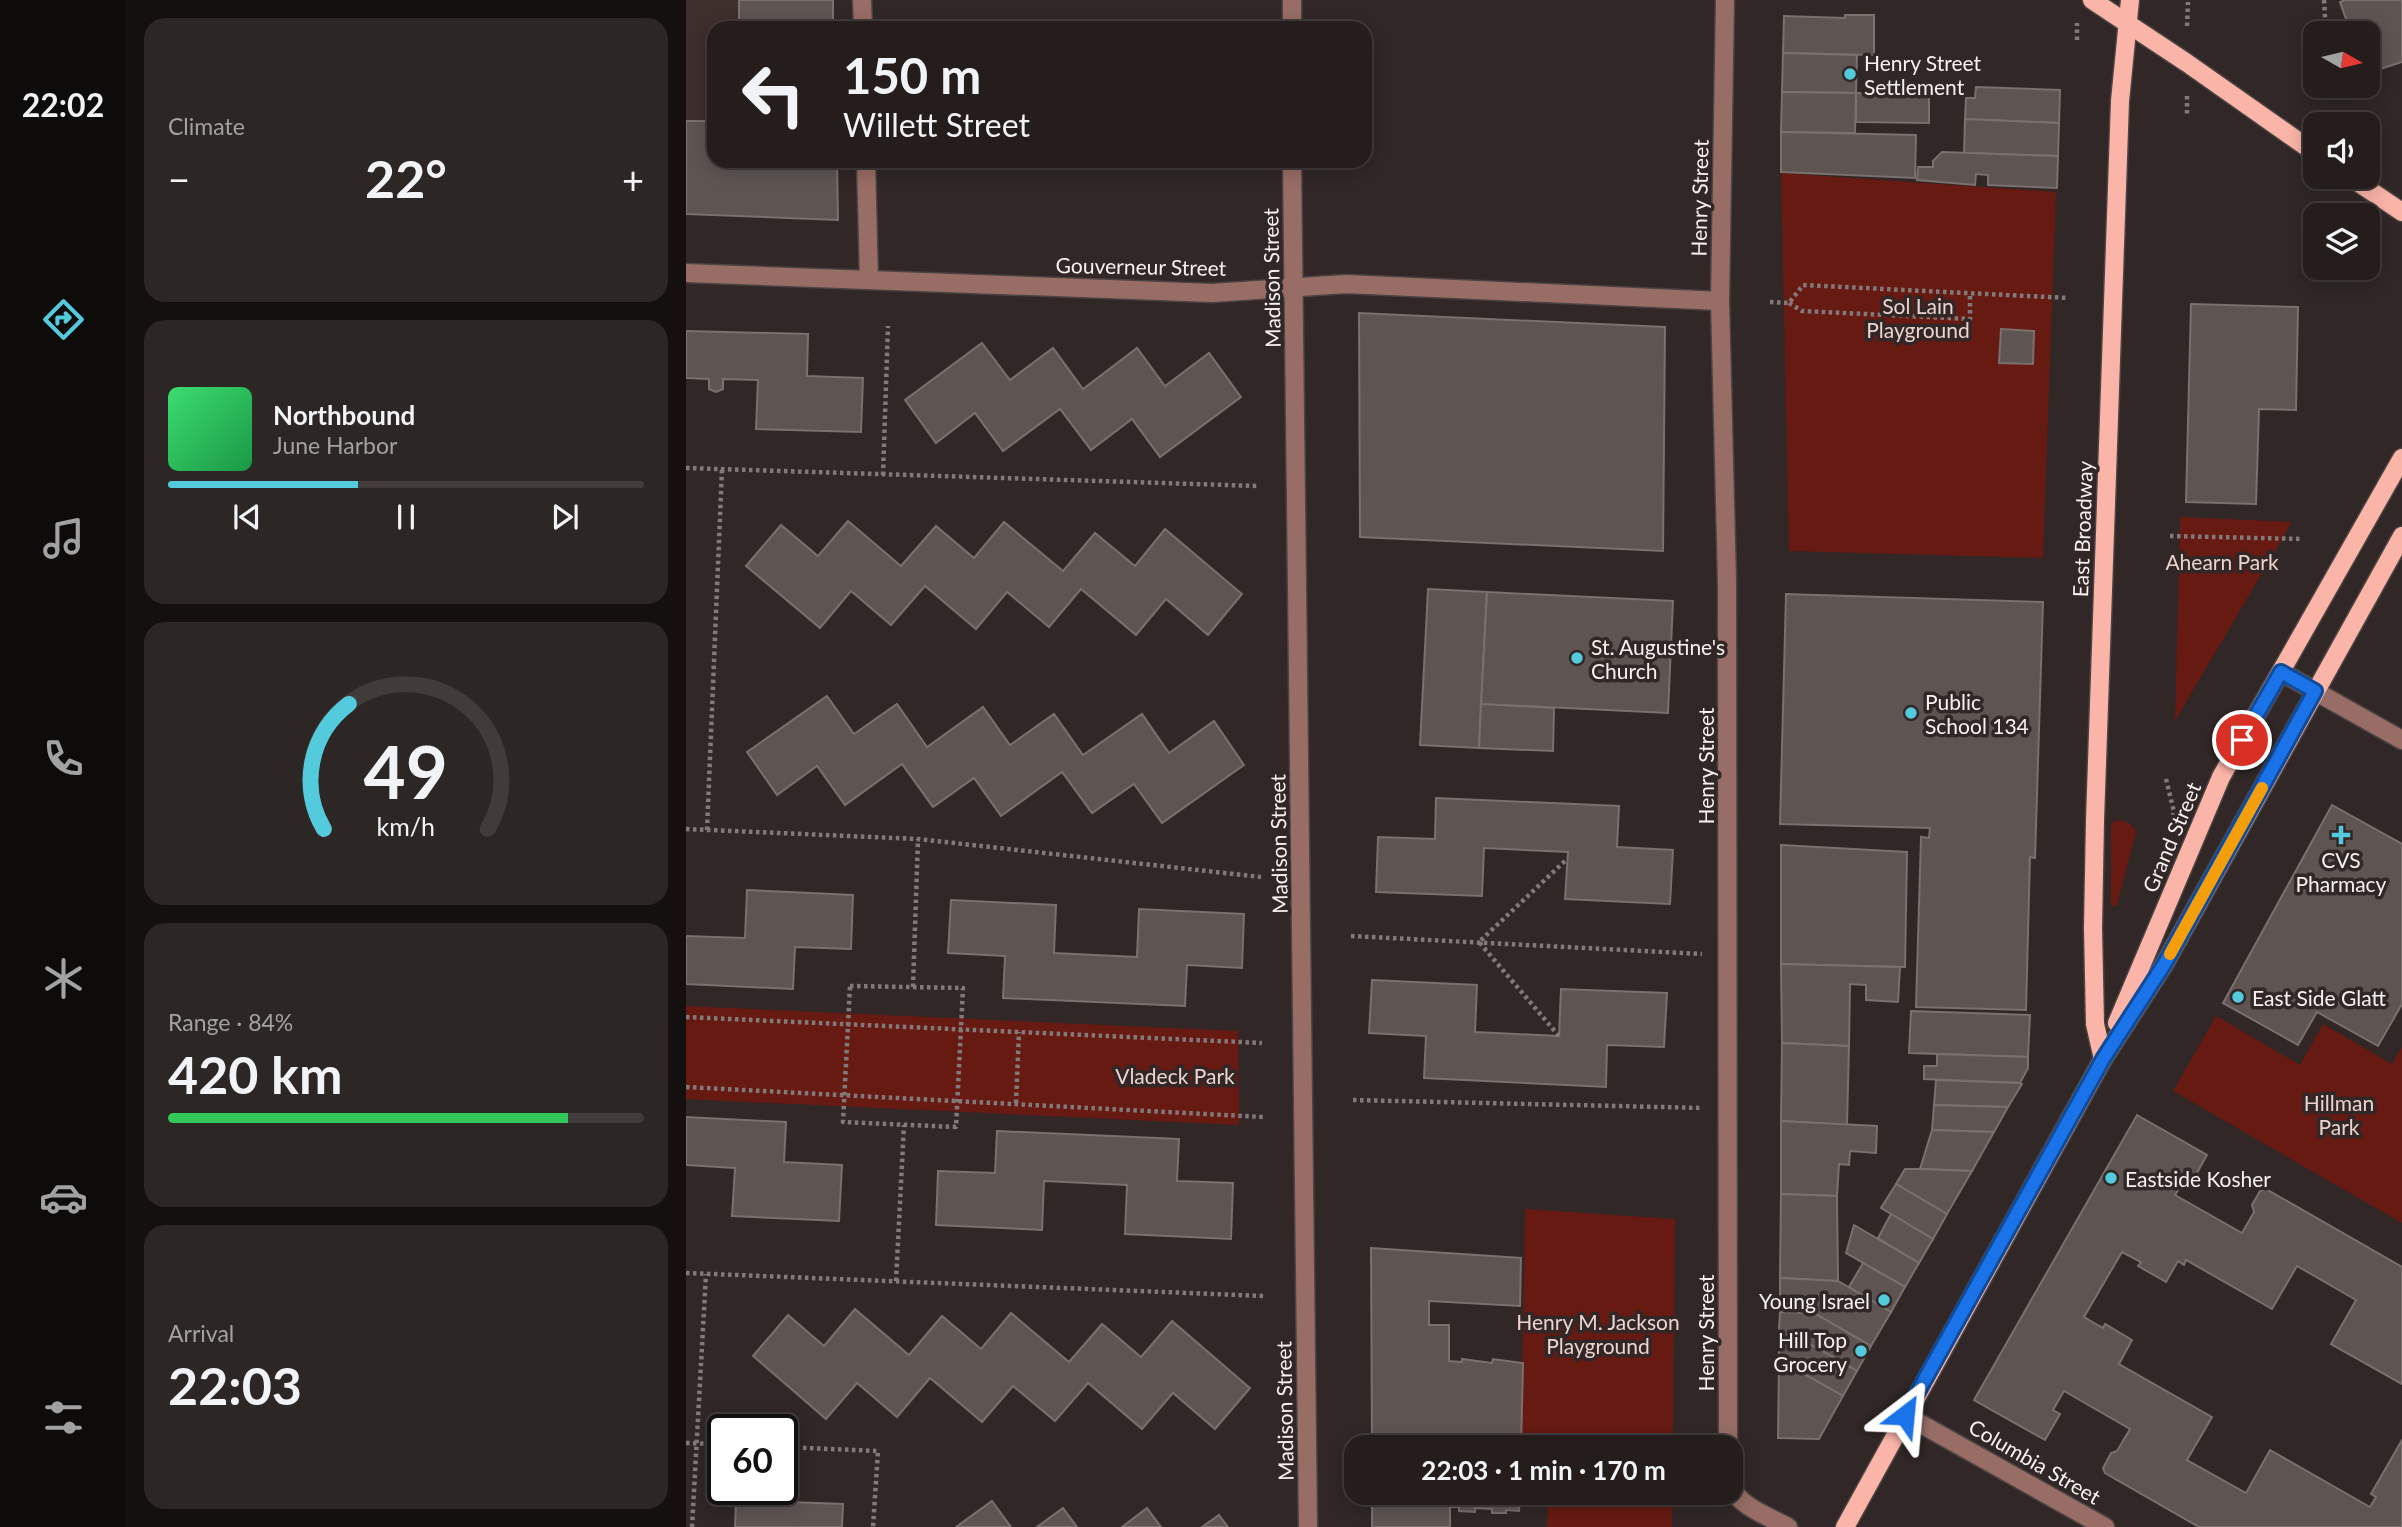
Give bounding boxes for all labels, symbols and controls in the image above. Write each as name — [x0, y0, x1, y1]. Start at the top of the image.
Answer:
north arrow — [2303, 21, 2380, 98]
map controls — [2303, 21, 2380, 280]
text: 150 m — [843, 46, 981, 104]
icon: left — [728, 49, 819, 140]
place label: Henry Street Settlement — [1864, 50, 1982, 99]
marker: Henry Street Settlement — [1842, 66, 1858, 82]
text: 22:02 — [22, 85, 104, 124]
text: Willett Street — [843, 105, 1030, 144]
text: Climate — [168, 112, 245, 140]
button: sound — [2303, 112, 2380, 189]
street label: Henry Street — [1685, 139, 1713, 257]
text: 22° — [365, 147, 447, 209]
text: − — [168, 156, 190, 202]
text: + — [622, 156, 644, 202]
button: layers — [2303, 203, 2380, 280]
street label: Madison Street — [1257, 207, 1285, 348]
street label: Gouverneur Street — [1056, 252, 1227, 280]
park label: Sol Lain Playground — [1866, 293, 1970, 342]
icon: directions — [39, 295, 88, 344]
text: Northbound — [273, 399, 415, 431]
text: June Harbor — [273, 431, 397, 459]
street label: East Broadway — [2067, 460, 2097, 598]
icon: previous — [228, 498, 266, 536]
icon: pause — [387, 498, 425, 536]
icon: next — [546, 498, 584, 536]
icon: music — [39, 514, 88, 563]
park label: Ahearn Park — [2165, 549, 2279, 574]
place label: St. Augustine's Church — [1591, 634, 1725, 683]
marker: St. Augustine's Church — [1569, 650, 1585, 666]
place label: Public School 134 — [1925, 689, 2029, 738]
marker: Public School 134 — [1903, 705, 1919, 721]
street label: Henry Street — [1693, 707, 1718, 825]
pin — [2212, 710, 2272, 770]
icon: arrive — [2223, 721, 2261, 759]
text: 49 — [364, 728, 448, 816]
icon: phone — [39, 734, 88, 783]
street label: Madison Street — [1264, 773, 1292, 914]
street label: Grand Street — [2137, 778, 2206, 896]
text: km/h — [377, 811, 435, 841]
marker: CVS Pharmacy — [2333, 827, 2349, 843]
place label: CVS Pharmacy — [2296, 847, 2387, 896]
icon: climate — [39, 954, 88, 1003]
place label: East Side Glatt — [2252, 985, 2387, 1010]
marker: East Side Glatt — [2230, 989, 2246, 1005]
text: Range · 84% — [168, 1008, 293, 1036]
text: 420 km — [168, 1043, 342, 1105]
park label: Vladeck Park — [1115, 1063, 1235, 1088]
park label: Hillman Park — [2304, 1090, 2374, 1139]
place label: Eastside Kosher — [2125, 1166, 2271, 1191]
marker: Eastside Kosher — [2103, 1170, 2119, 1186]
icon: car — [39, 1173, 88, 1222]
street label: Henry Street — [1693, 1274, 1718, 1392]
place label: Young Israel — [1759, 1288, 1870, 1313]
marker: Young Israel — [1876, 1292, 1892, 1308]
park label: Henry M. Jackson Playground — [1516, 1309, 1680, 1358]
text: Arrival — [168, 1319, 234, 1347]
place label: Hill Top Grocery — [1773, 1327, 1847, 1376]
street label: Madison Street — [1270, 1340, 1298, 1481]
marker: Hill Top Grocery — [1853, 1343, 1869, 1359]
text: 22:03 — [168, 1354, 302, 1416]
position arrow — [1868, 1378, 1942, 1452]
icon: filters — [39, 1393, 88, 1442]
street label: Columbia Street — [1965, 1413, 2106, 1509]
speed limit sign: 60 — [707, 1414, 798, 1505]
text: 22:03 · 1 min · 170 m — [1421, 1454, 1666, 1486]

